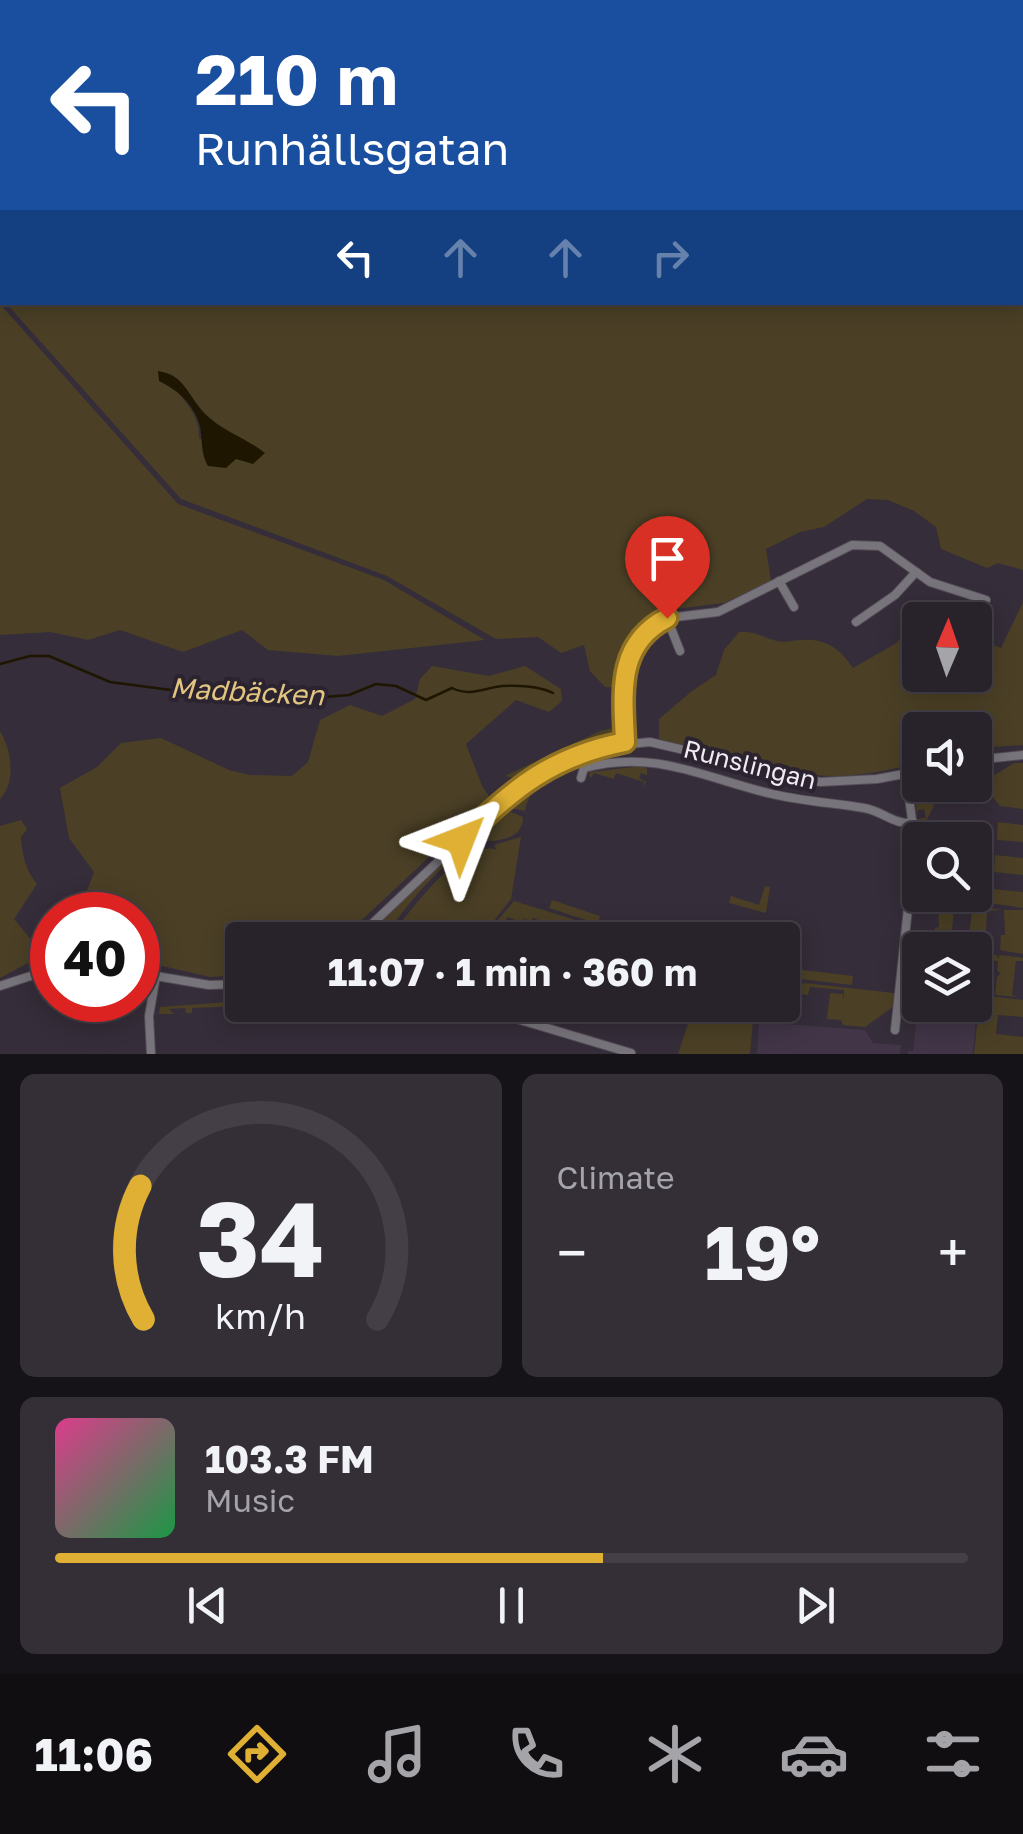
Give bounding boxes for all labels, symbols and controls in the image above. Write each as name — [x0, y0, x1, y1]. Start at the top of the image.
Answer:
text: 210 m — [195, 36, 398, 120]
icon: left — [30, 40, 160, 170]
text: Runhällsgatan — [195, 121, 509, 175]
icon: left — [328, 230, 383, 285]
icon: ahead — [433, 230, 488, 285]
icon: ahead — [538, 230, 593, 285]
icon: right — [643, 230, 698, 285]
pin — [625, 516, 710, 619]
icon: arrive — [640, 531, 695, 586]
north arrow — [902, 602, 992, 692]
map controls — [902, 602, 992, 1022]
water label: Madbäcken — [169, 670, 327, 712]
button: sound — [902, 712, 992, 802]
street label: Runslingan — [681, 733, 819, 795]
position arrow — [409, 788, 513, 892]
button: search — [902, 822, 992, 912]
speed limit sign: 40 — [30, 892, 160, 1022]
button: layers — [902, 932, 992, 1022]
text: 11:07 · 1 min · 360 m — [328, 949, 697, 994]
text: Climate — [557, 1158, 675, 1196]
text: 34 — [197, 1175, 325, 1300]
text: 19° — [704, 1206, 820, 1297]
text: − — [557, 1219, 587, 1285]
text: + — [938, 1219, 968, 1285]
text: km/h — [215, 1294, 306, 1337]
text: 103.3 FM — [205, 1436, 374, 1481]
text: Music — [205, 1481, 295, 1519]
icon: previous — [180, 1578, 235, 1633]
icon: pause — [484, 1578, 539, 1633]
icon: next — [788, 1578, 843, 1633]
icon: directions — [222, 1719, 292, 1789]
icon: music — [362, 1719, 432, 1789]
icon: phone — [501, 1719, 571, 1789]
icon: climate — [640, 1719, 710, 1789]
icon: car — [779, 1719, 849, 1789]
icon: filters — [918, 1719, 988, 1789]
text: 11:06 — [35, 1727, 153, 1781]

